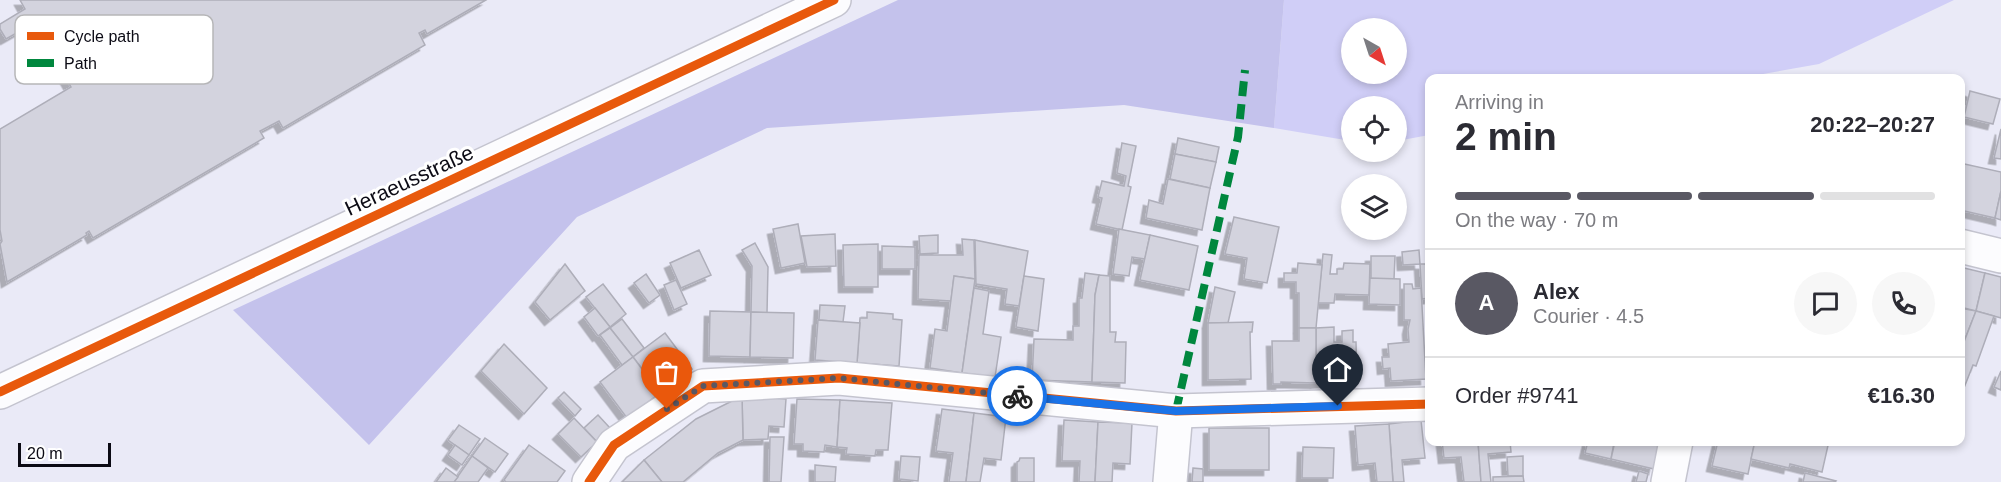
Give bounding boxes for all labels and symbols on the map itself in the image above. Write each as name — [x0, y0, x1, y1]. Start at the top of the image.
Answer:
legend — [15, 15, 213, 84]
north arrow — [1341, 18, 1407, 84]
text: Cycle path — [64, 28, 140, 45]
text: Path — [64, 55, 97, 72]
street label: Heraeusstraße — [341, 140, 477, 220]
pin — [1312, 344, 1363, 406]
pin — [641, 347, 692, 409]
courier — [987, 366, 1047, 426]
scale bar — [18, 440, 111, 468]

